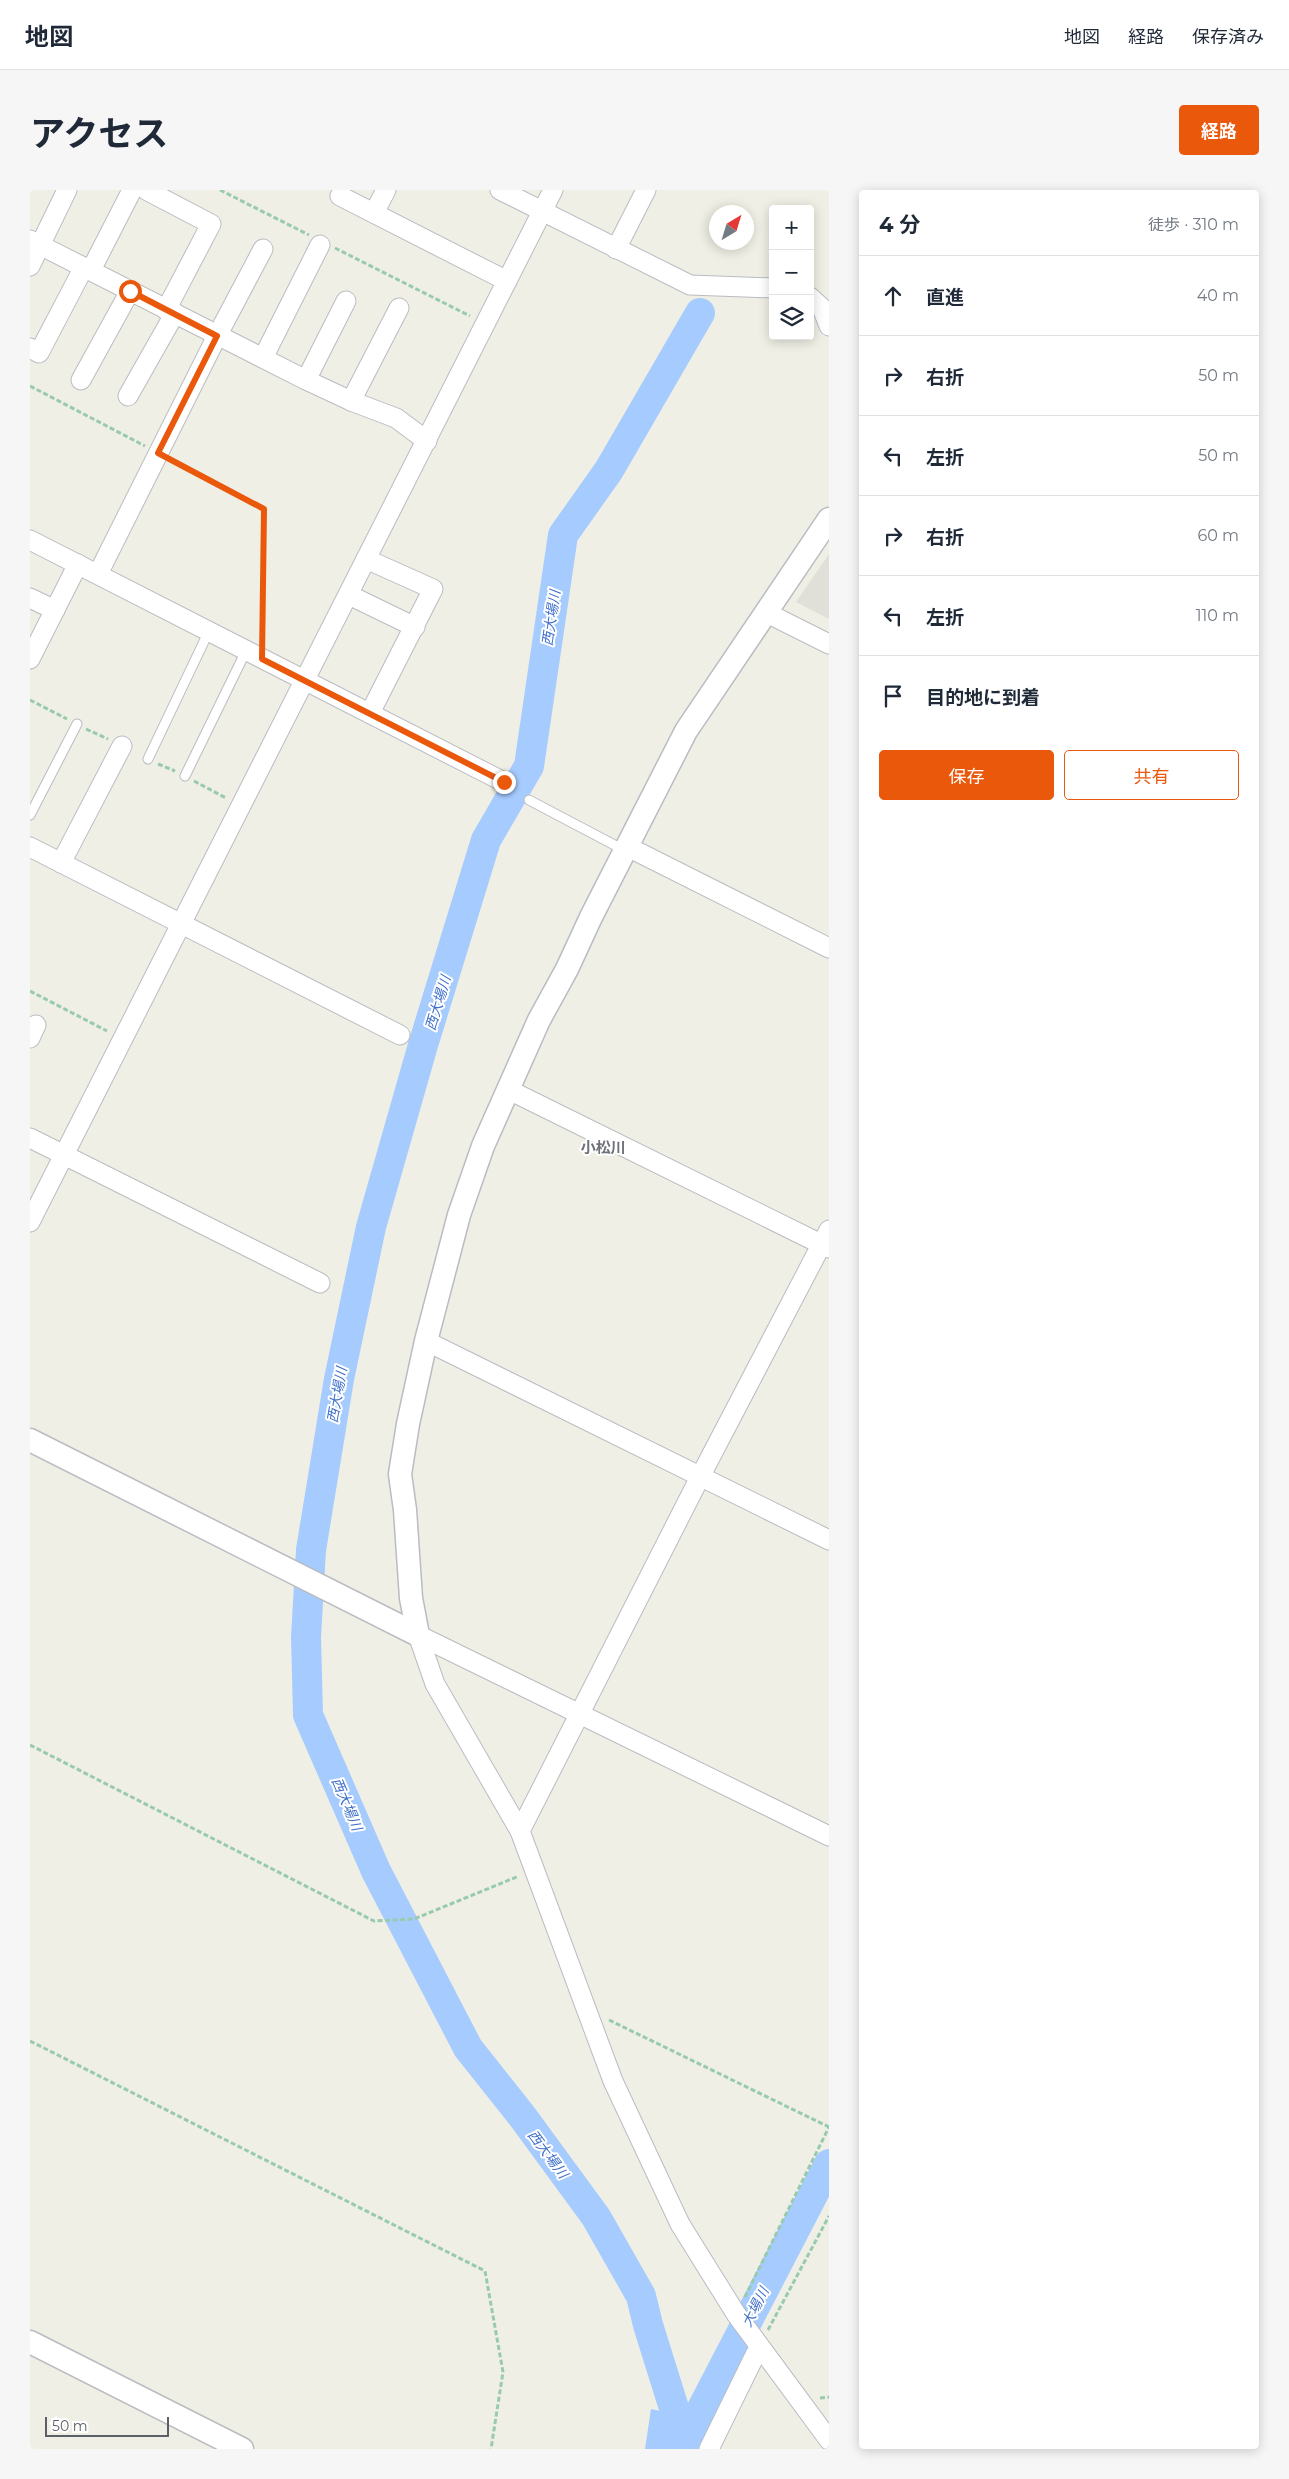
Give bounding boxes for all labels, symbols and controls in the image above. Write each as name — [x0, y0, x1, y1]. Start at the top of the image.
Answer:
text: 地図 — [25, 22, 73, 51]
text: 地図 — [1064, 26, 1100, 48]
text: 経路 — [1128, 26, 1164, 48]
text: 保存済み — [1192, 26, 1264, 48]
button: 経路 — [1179, 105, 1259, 155]
text: アクセス — [30, 112, 168, 155]
north arrow — [709, 205, 754, 250]
map controls — [769, 205, 814, 340]
button: + — [769, 205, 814, 250]
text: 4 分 — [879, 212, 920, 237]
text: 徒歩 · 310 m — [1148, 215, 1239, 234]
button: − — [769, 250, 814, 295]
route start — [119, 280, 142, 303]
icon: ahead — [879, 282, 907, 310]
text: 直進 — [926, 286, 964, 309]
text: 40 m — [1197, 286, 1239, 305]
button: layers — [769, 295, 814, 340]
icon: right — [879, 362, 907, 390]
text: 右折 — [926, 366, 964, 389]
text: 50 m — [1198, 366, 1239, 385]
icon: left — [879, 442, 907, 470]
text: 左折 — [926, 446, 964, 469]
text: 50 m — [1198, 446, 1239, 465]
icon: right — [879, 522, 907, 550]
text: 右折 — [926, 526, 964, 549]
text: 60 m — [1197, 526, 1239, 545]
water label: 西大場川 — [538, 587, 564, 647]
icon: left — [879, 602, 907, 630]
text: 左折 — [926, 606, 964, 629]
text: 110 m — [1196, 606, 1239, 625]
icon: arrive — [879, 682, 907, 710]
text: 目的地に到着 — [926, 686, 1040, 709]
button: 保存 — [879, 750, 1054, 800]
button: 共有 — [1064, 750, 1239, 800]
route end — [493, 771, 516, 794]
water label: 西大場川 — [421, 972, 455, 1032]
district label: 小松川 — [580, 1138, 626, 1157]
water label: 西大場川 — [323, 1364, 351, 1424]
water label: 西大場川 — [328, 1775, 367, 1835]
water label: 西大場川 — [524, 2126, 573, 2183]
water label: 大場川 — [737, 2282, 773, 2330]
scale bar — [45, 2414, 169, 2437]
text: 50 m — [52, 2417, 88, 2435]

